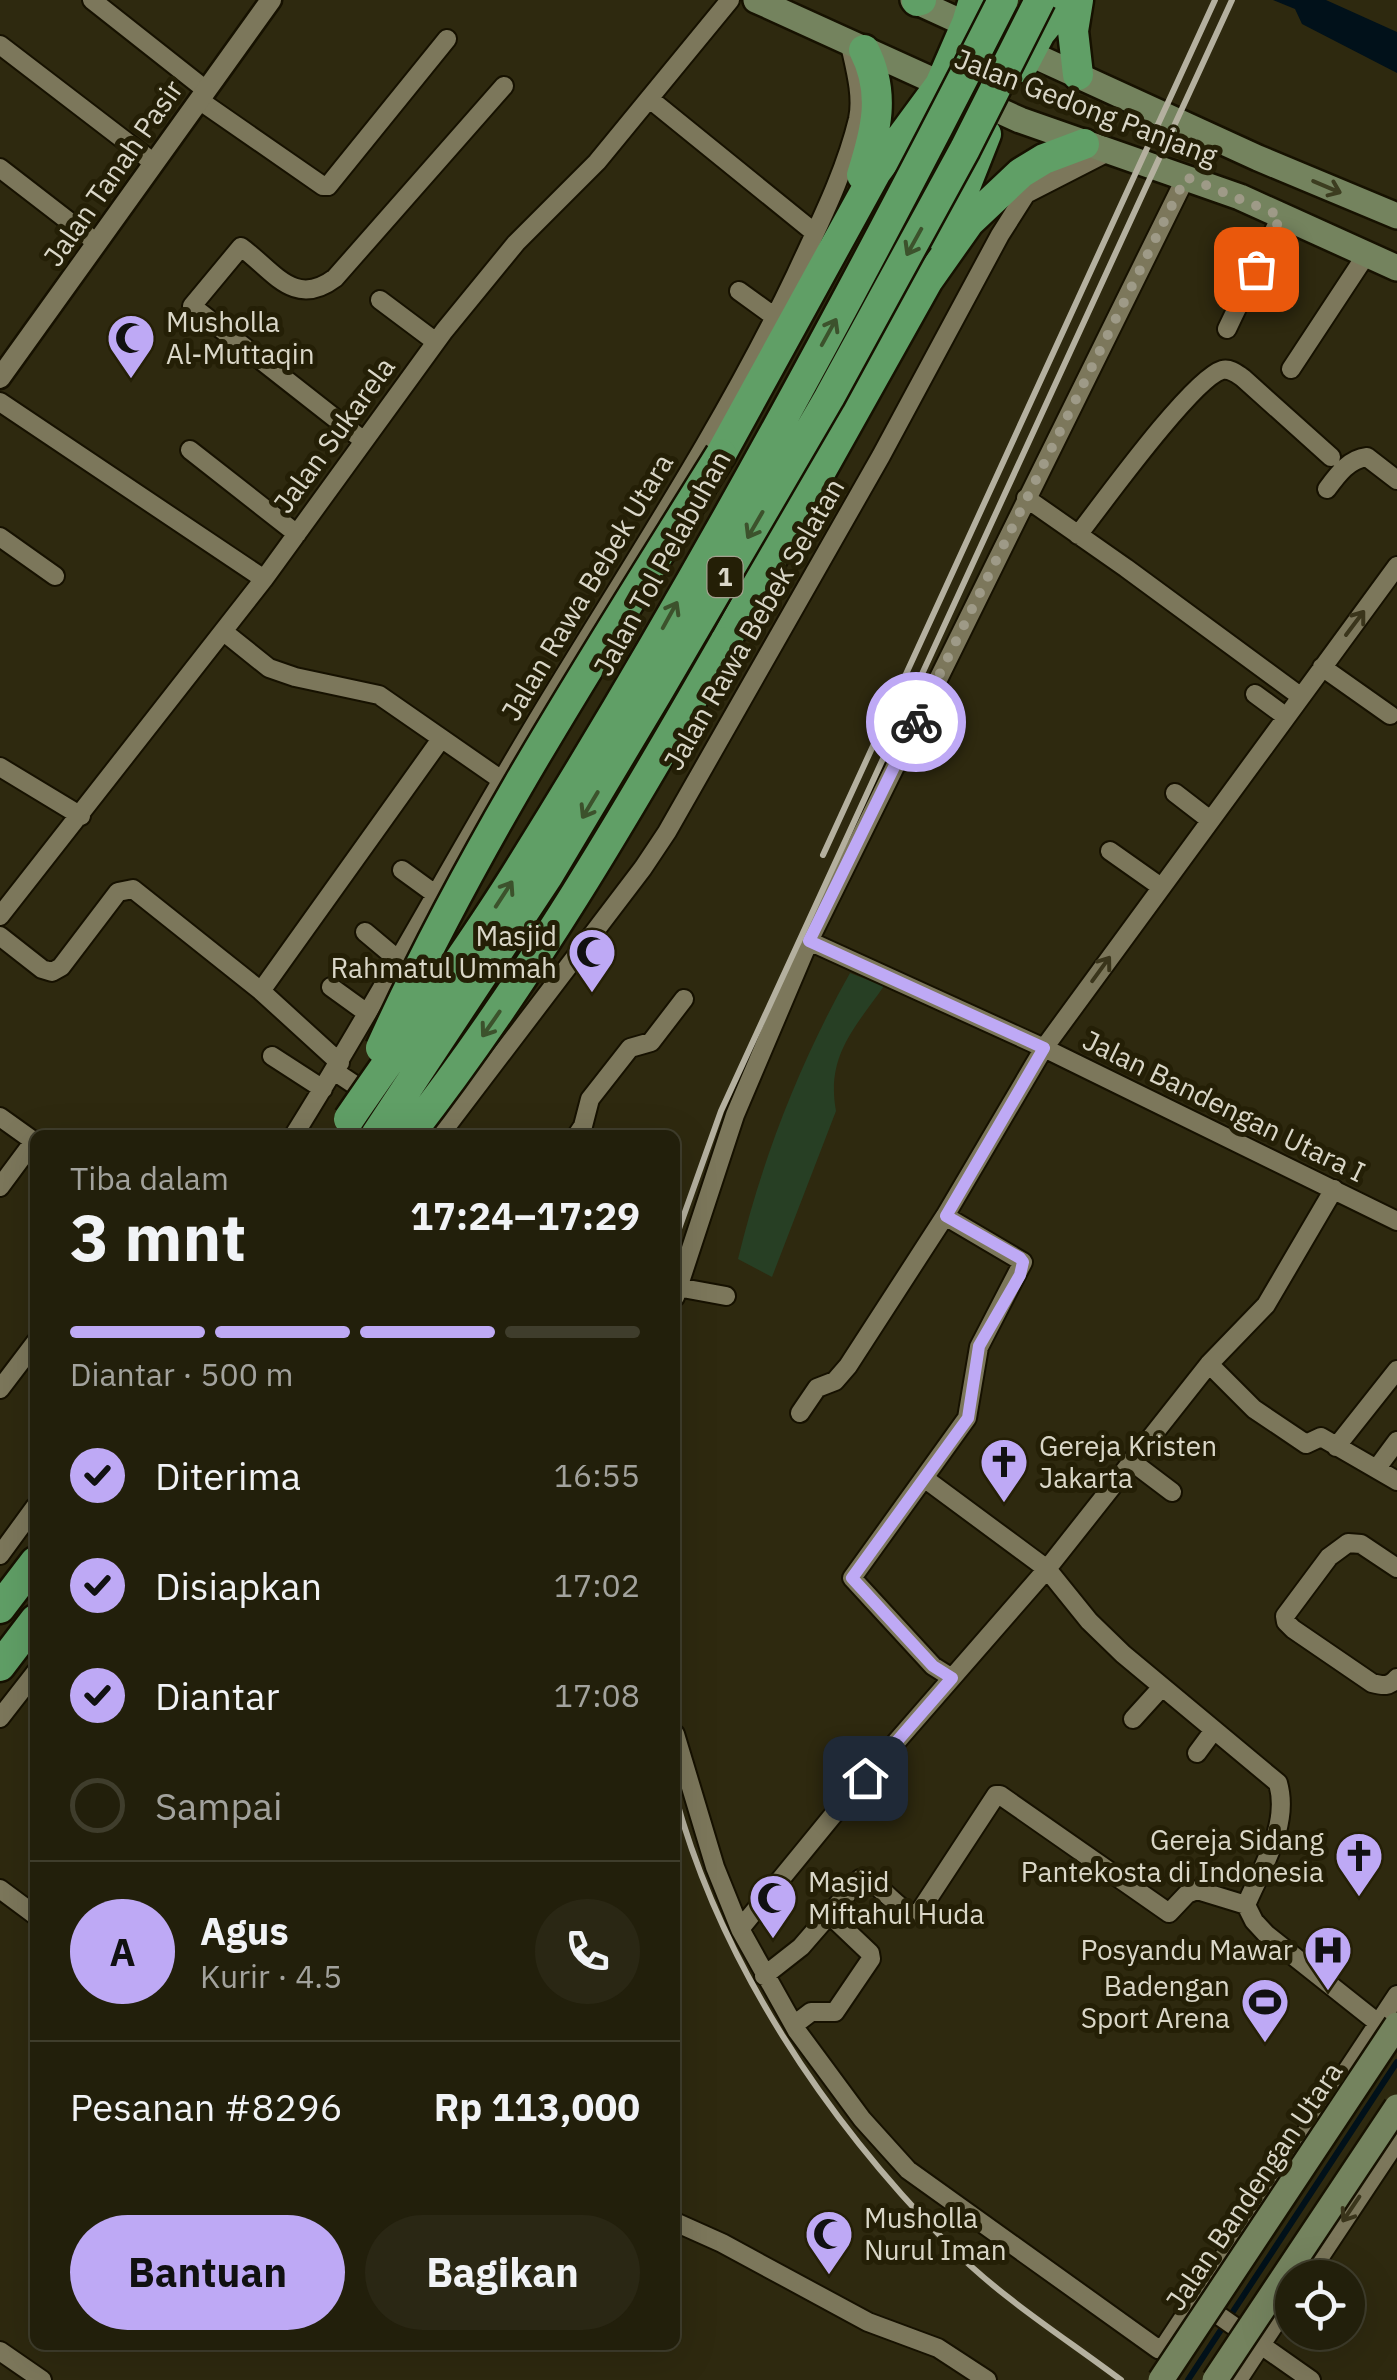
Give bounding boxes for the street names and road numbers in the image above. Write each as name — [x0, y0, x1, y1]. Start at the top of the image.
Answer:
street label: Jalan Gedong Panjang — [950, 39, 1223, 174]
street label: Jalan Tanah Pasir — [35, 72, 191, 273]
street label: Jalan Sukarela — [265, 349, 403, 520]
street label: Jalan Tol Pelabuhan — [584, 444, 739, 682]
street label: Jalan Rawa Bebek Utara — [492, 446, 681, 727]
street label: Jalan Rawa Bebek Selatan — [655, 471, 852, 776]
road number: 1 — [708, 557, 742, 597]
street label: Jalan Bandengan Utara I — [1077, 1021, 1372, 1190]
street label: Jalan Bandengan Utara — [1157, 2054, 1351, 2317]

